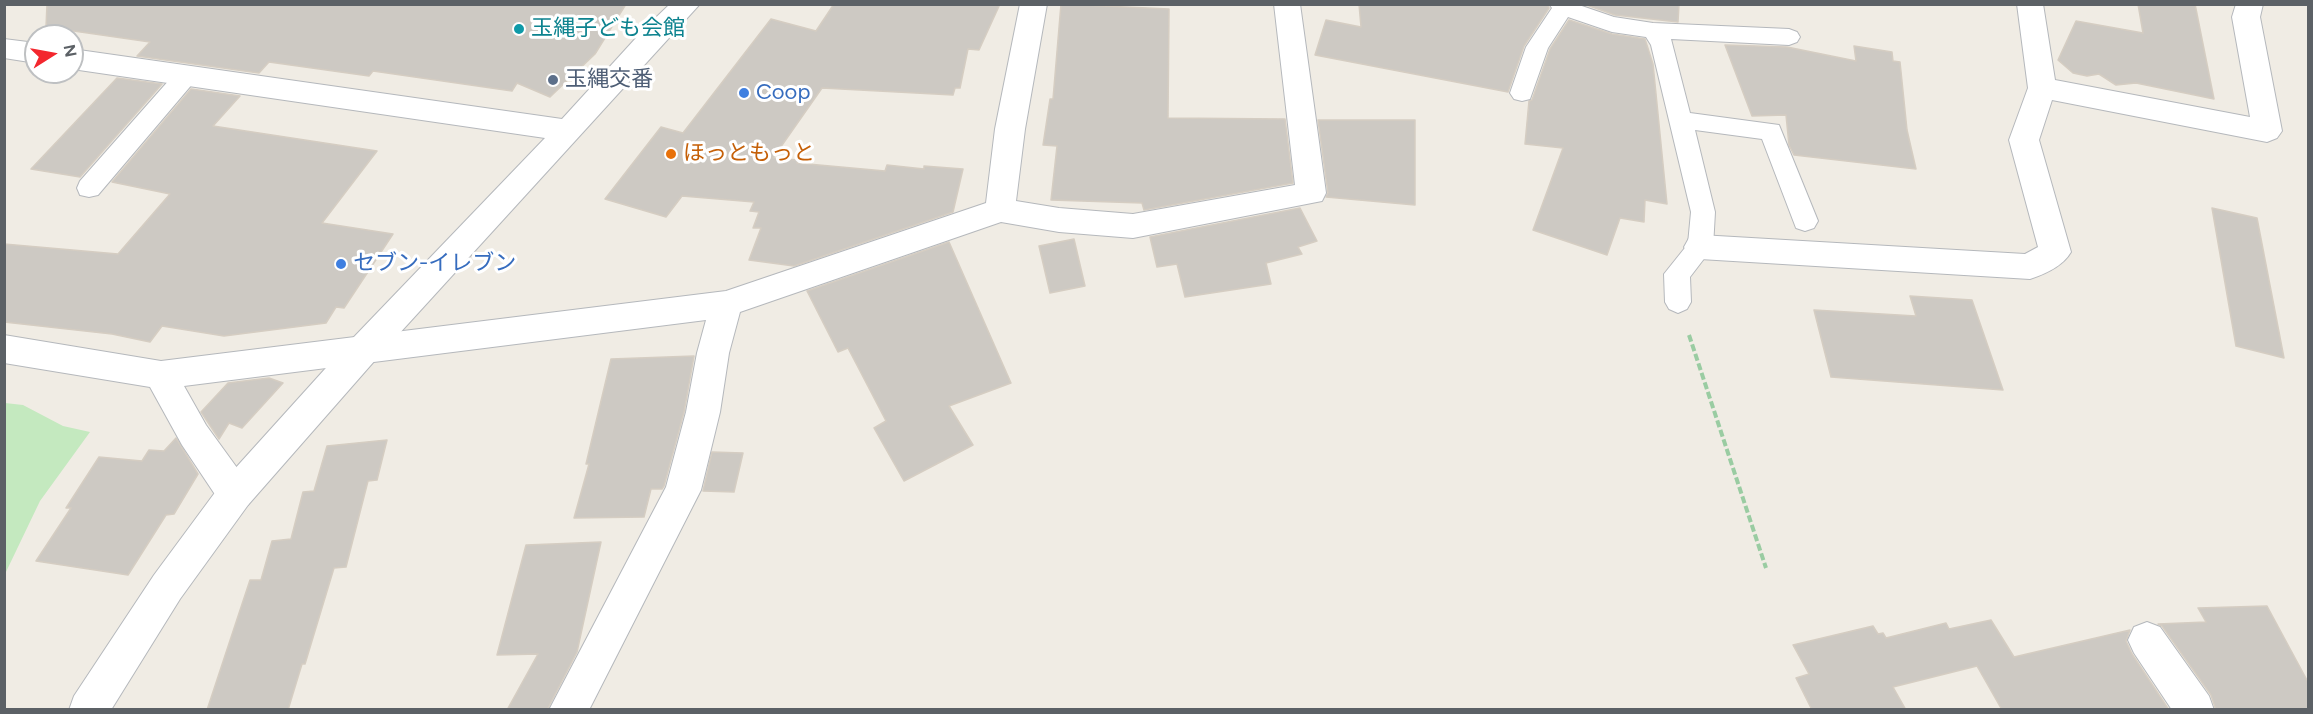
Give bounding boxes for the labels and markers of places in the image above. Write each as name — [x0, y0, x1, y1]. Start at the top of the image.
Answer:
place label: 玉縄子ども会館 — [531, 16, 685, 42]
marker: 玉縄子ども会館 — [512, 22, 526, 36]
place label: 玉縄交番 — [565, 67, 653, 93]
marker: 玉縄交番 — [546, 73, 560, 87]
place label: Coop — [756, 80, 810, 106]
marker: Coop — [737, 86, 751, 100]
place label: ほっともっと — [683, 141, 815, 167]
marker: ほっともっと — [664, 147, 678, 161]
place label: セブン-イレブン — [353, 251, 516, 277]
marker: セブン-イレブン — [334, 257, 348, 271]

